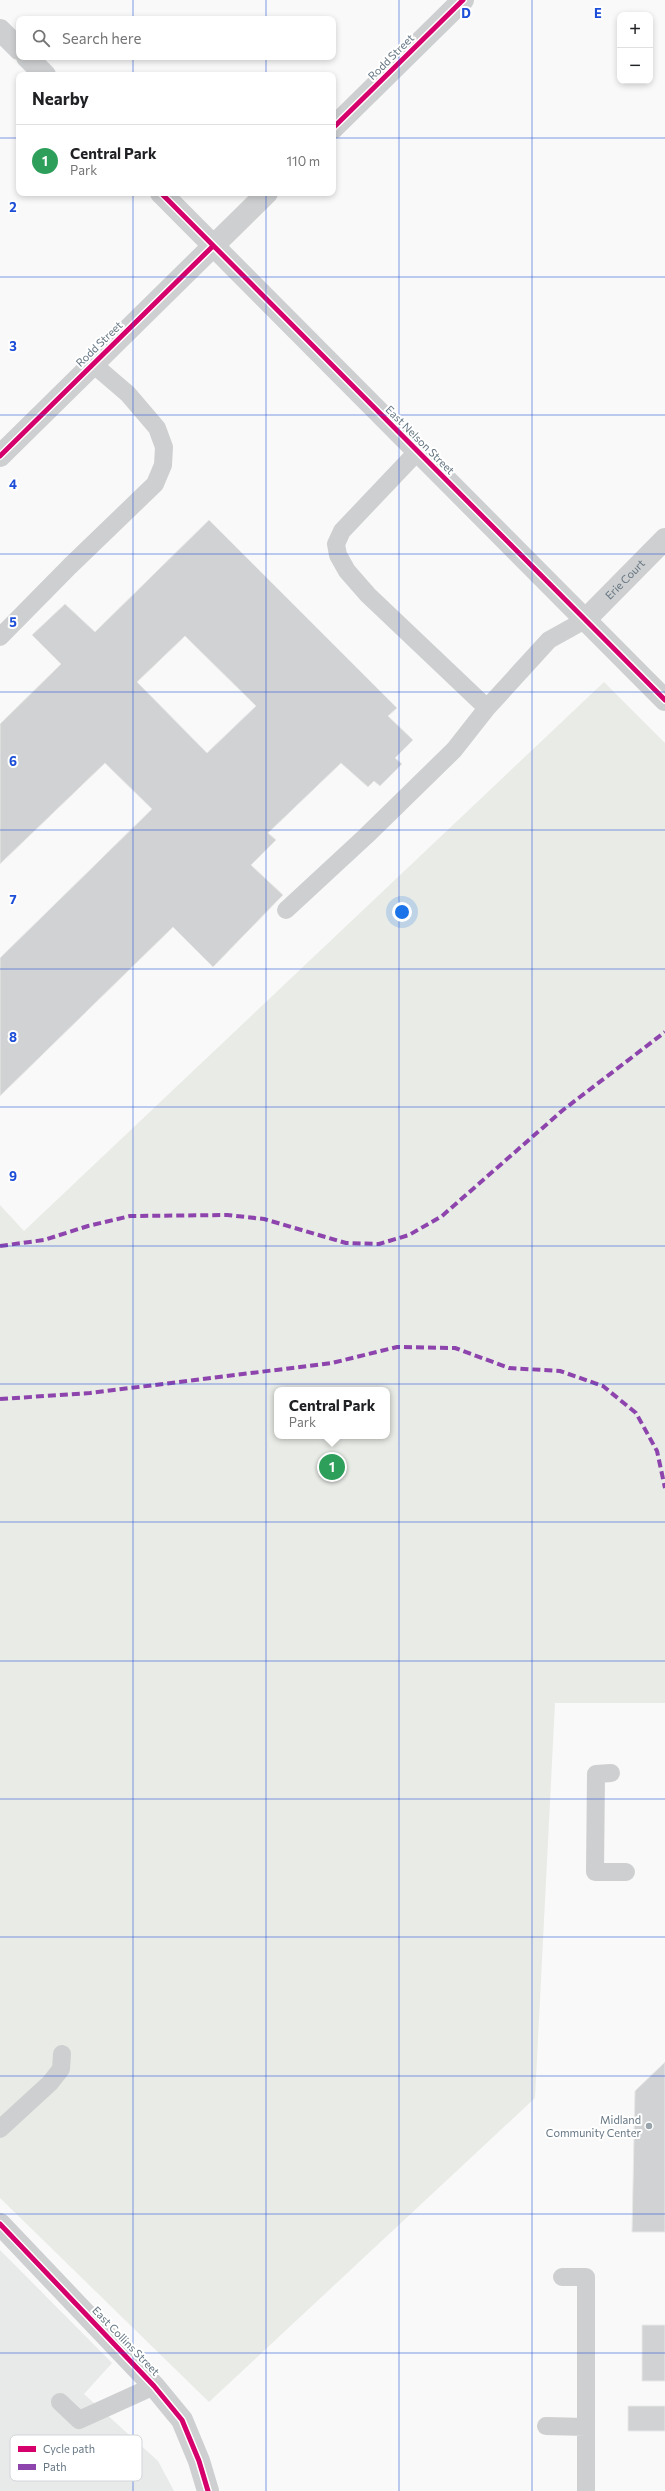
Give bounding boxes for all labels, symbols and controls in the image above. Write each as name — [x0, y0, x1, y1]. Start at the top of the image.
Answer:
text: D — [461, 5, 471, 21]
text: E — [594, 5, 602, 21]
map controls — [617, 12, 653, 84]
button: + — [617, 12, 653, 48]
search box — [16, 16, 336, 60]
icon: search — [30, 27, 52, 49]
text: Search here — [62, 29, 141, 47]
street label: Rodd Street — [365, 31, 417, 82]
button: − — [617, 48, 653, 84]
text: Nearby — [32, 88, 89, 109]
text: Central Park — [70, 144, 157, 162]
text: 1 — [42, 153, 48, 169]
text: 110 m — [287, 153, 320, 169]
text: Park — [70, 162, 97, 178]
text: 2 — [9, 199, 17, 215]
street label: Rodd Street — [73, 318, 125, 369]
text: 3 — [9, 338, 17, 354]
street label: East Nelson Street — [383, 403, 458, 477]
text: 4 — [9, 476, 17, 492]
street label: Erie Court — [602, 556, 648, 602]
text: 5 — [9, 614, 17, 630]
text: 6 — [9, 753, 17, 769]
text: 7 — [9, 891, 17, 907]
your location — [392, 902, 412, 922]
text: 8 — [9, 1029, 17, 1045]
text: 9 — [9, 1168, 17, 1184]
popup — [274, 1387, 390, 1439]
text: Central Park — [289, 1396, 375, 1414]
text: Park — [289, 1414, 316, 1430]
pin: 1 — [319, 1452, 345, 1482]
place label: Midland Community Center — [546, 2113, 642, 2139]
marker: Midland Community Center — [644, 2121, 654, 2131]
street label: East Collins Street — [90, 2303, 163, 2378]
legend — [10, 2435, 142, 2481]
text: Cycle path — [43, 2442, 95, 2455]
text: Path — [43, 2460, 66, 2473]

